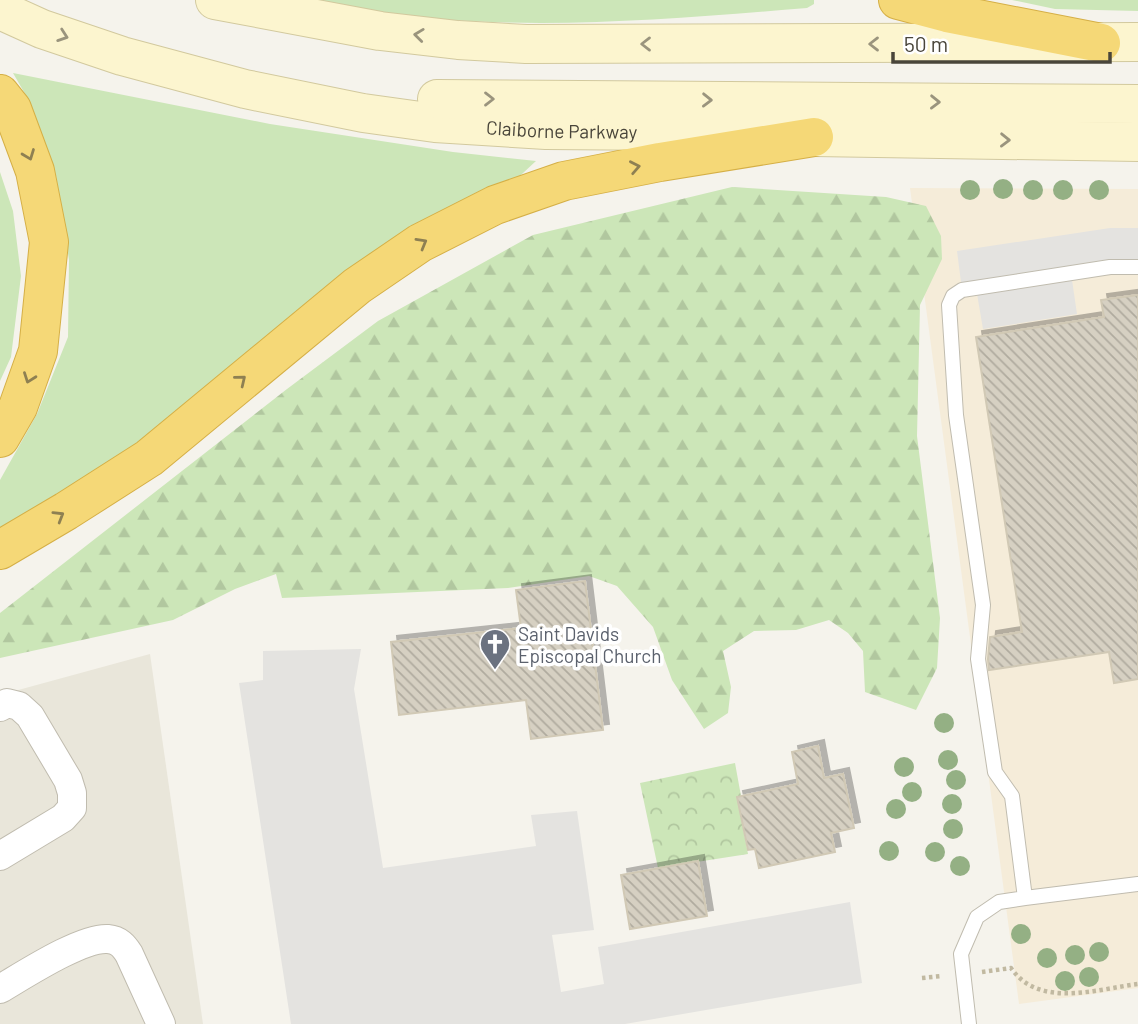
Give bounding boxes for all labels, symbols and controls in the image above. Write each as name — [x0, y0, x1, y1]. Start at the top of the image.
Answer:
scale bar — [893, 21, 1110, 65]
one-way arrow — [57, 28, 69, 42]
one-way arrow — [413, 28, 425, 43]
text: 50 m — [904, 31, 948, 56]
one-way arrow — [641, 36, 651, 52]
one-way arrow — [868, 36, 879, 52]
one-way arrow — [484, 91, 494, 107]
one-way arrow — [702, 92, 713, 108]
one-way arrow — [930, 94, 940, 110]
street label: Claiborne Parkway — [486, 115, 638, 142]
one-way arrow — [1000, 132, 1011, 148]
one-way arrow — [21, 148, 35, 160]
one-way arrow — [629, 161, 641, 176]
one-way arrow — [414, 238, 427, 251]
one-way arrow — [23, 371, 37, 383]
one-way arrow — [234, 376, 246, 389]
one-way arrow — [51, 511, 64, 524]
place label: Saint Davids Episcopal Church — [518, 622, 661, 667]
church icon: Saint Davids Episcopal Church — [478, 627, 512, 671]

